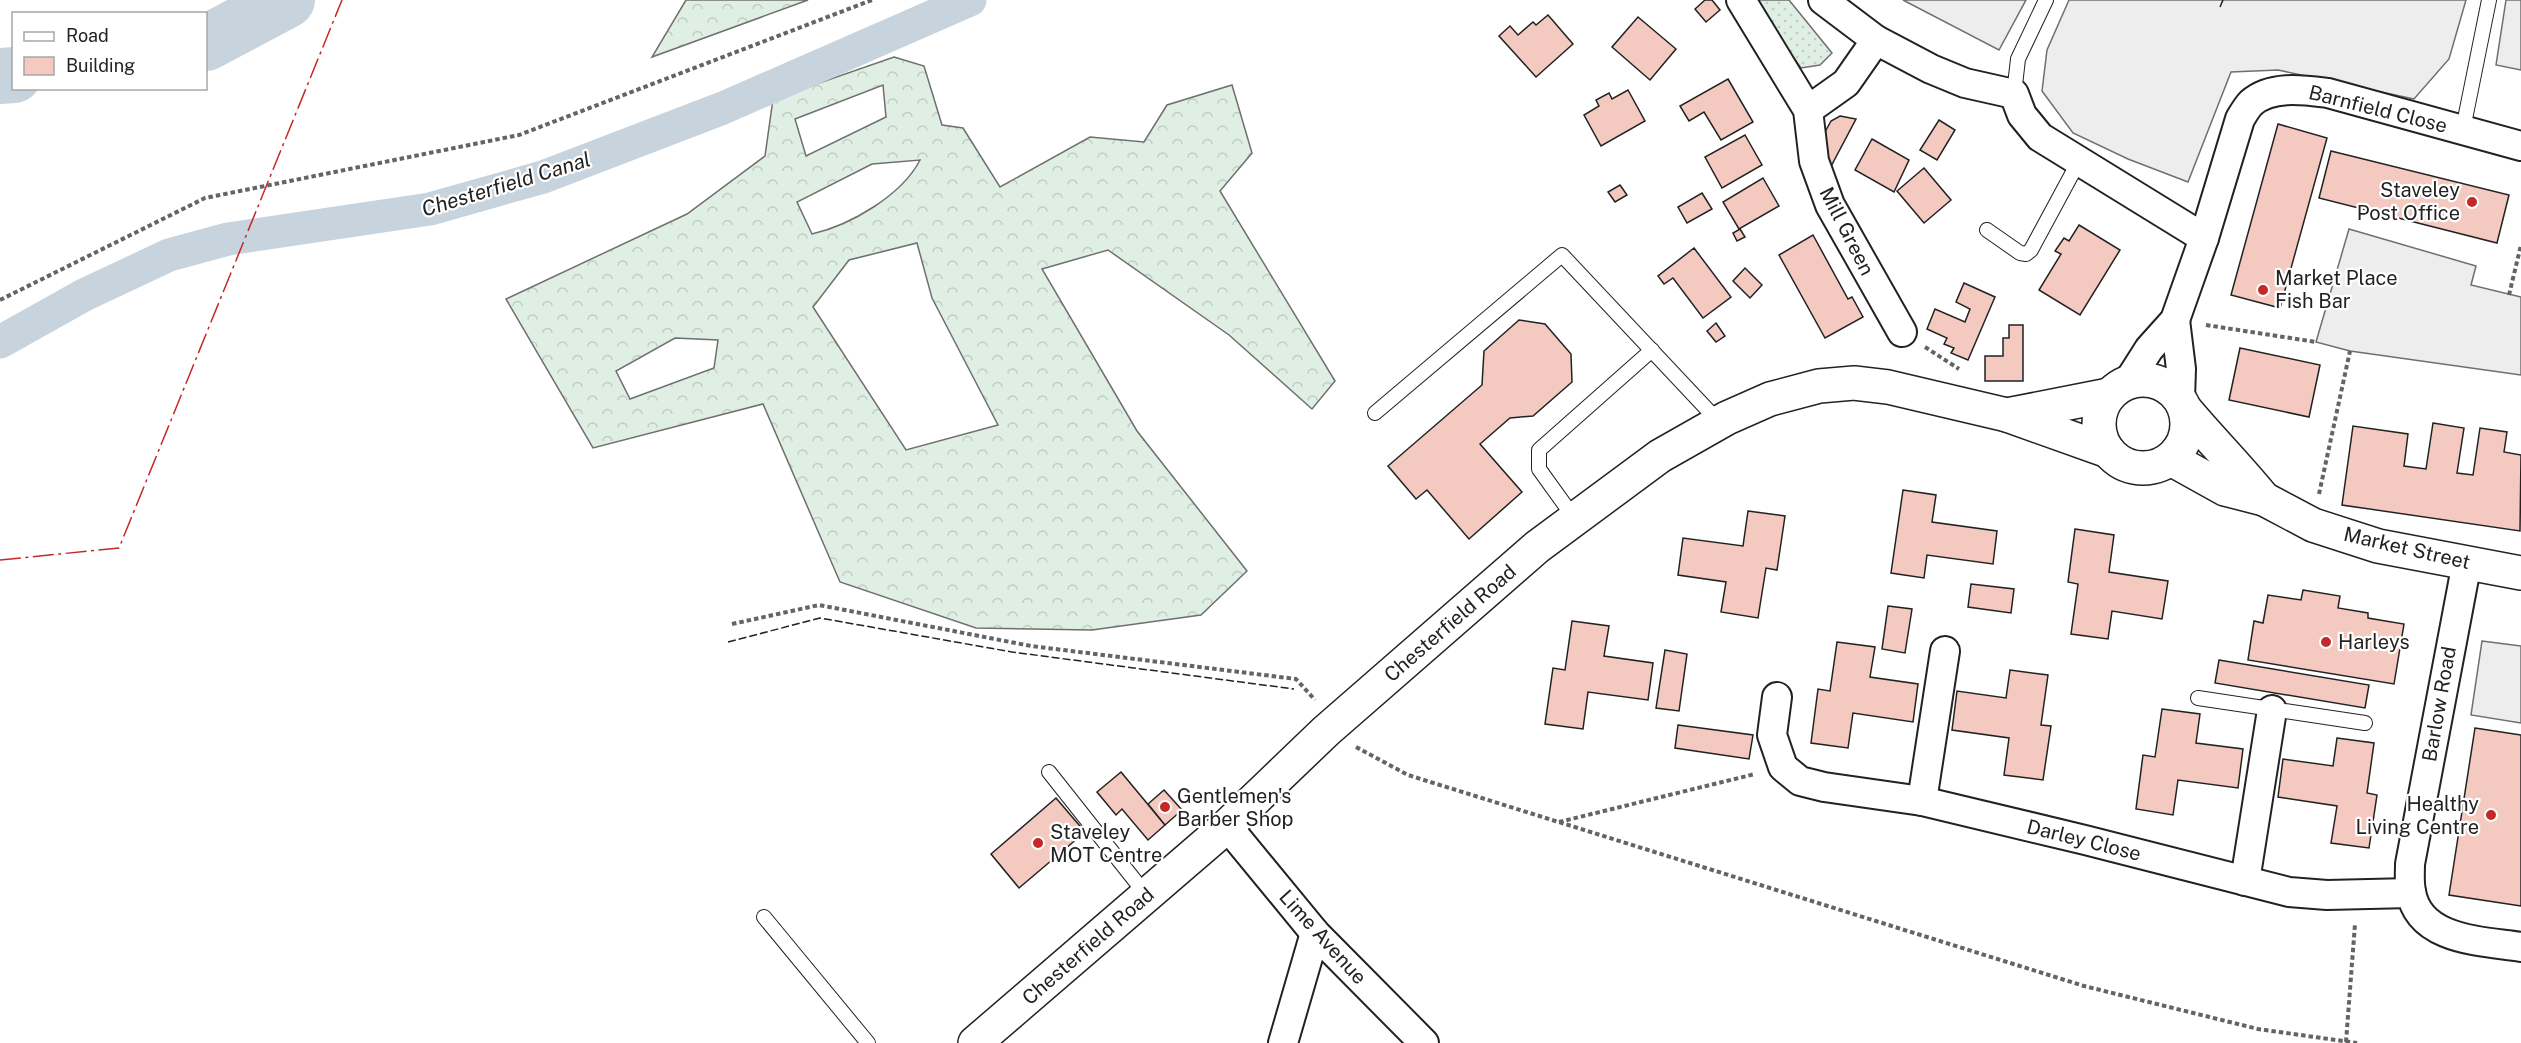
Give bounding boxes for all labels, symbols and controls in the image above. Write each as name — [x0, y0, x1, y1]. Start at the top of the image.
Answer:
legend — [12, 12, 207, 90]
text: Road — [66, 25, 109, 46]
text: Building — [66, 55, 135, 76]
street label: Barnfield Close — [2306, 80, 2450, 138]
water label: Chesterfield Canal — [418, 146, 594, 222]
place label: Staveley Post Office — [2357, 178, 2460, 225]
street label: Mill Green — [1815, 183, 1879, 279]
marker: Staveley Post Office — [2465, 195, 2479, 209]
place label: Market Place Fish Bar — [2275, 266, 2398, 313]
marker: Market Place Fish Bar — [2256, 283, 2270, 297]
street label: Market Street — [2341, 522, 2473, 574]
street label: Chesterfield Road — [1379, 559, 1521, 687]
place label: Harleys — [2338, 630, 2410, 654]
marker: Harleys — [2319, 635, 2333, 649]
street label: Barlow Road — [2417, 644, 2461, 764]
place label: Gentlemen's Barber Shop — [1177, 784, 1293, 831]
place label: Healthy Living Centre — [2356, 792, 2479, 839]
marker: Gentlemen's Barber Shop — [1158, 800, 1172, 814]
marker: Healthy Living Centre — [2484, 808, 2498, 822]
street label: Darley Close — [2024, 814, 2144, 866]
place label: Staveley MOT Centre — [1050, 820, 1162, 867]
marker: Staveley MOT Centre — [1031, 836, 1045, 850]
street label: Chesterfield Road — [1017, 882, 1159, 1010]
street label: Lime Avenue — [1274, 885, 1372, 989]

